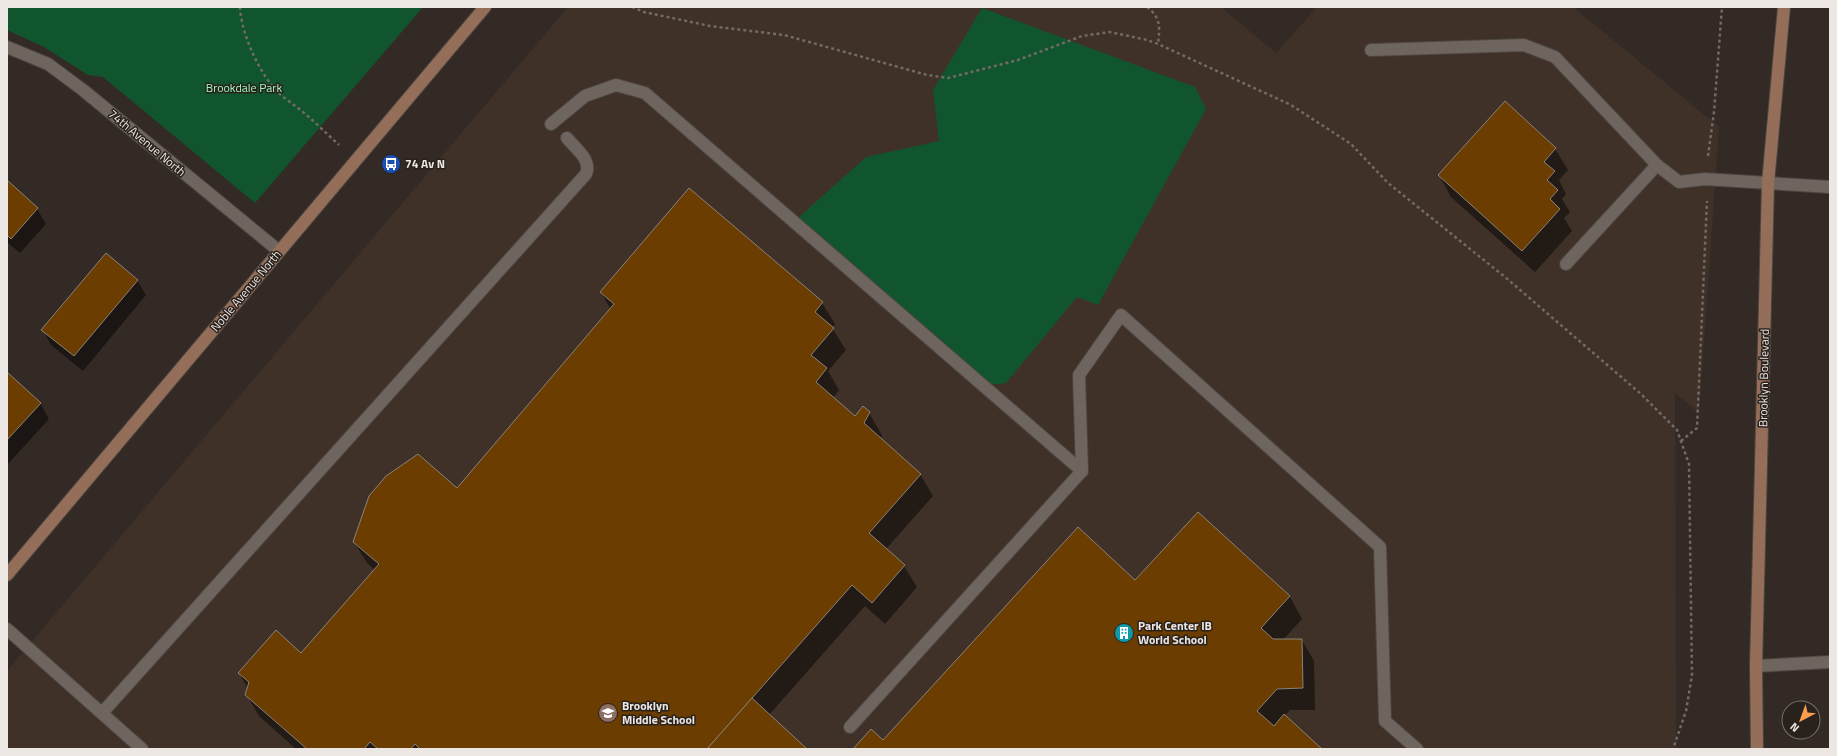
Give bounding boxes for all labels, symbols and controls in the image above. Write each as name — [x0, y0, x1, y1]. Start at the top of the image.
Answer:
park label: Brookdale Park — [206, 78, 282, 97]
street label: 74th Avenue North — [104, 104, 190, 181]
bus stop icon: 74 Av N — [380, 153, 402, 175]
place label: 74 Av N — [405, 154, 445, 173]
street label: Noble Avenue North — [206, 246, 286, 336]
street label: Brooklyn Boulevard — [1753, 329, 1774, 427]
place label: Park Center IB World School — [1138, 616, 1212, 649]
building icon: Park Center IB World School — [1113, 622, 1135, 644]
place label: Brooklyn Middle School — [622, 696, 695, 729]
north arrow — [1781, 700, 1821, 740]
school or university icon: Brooklyn Middle School — [597, 702, 619, 724]
text: N — [1786, 719, 1803, 736]

